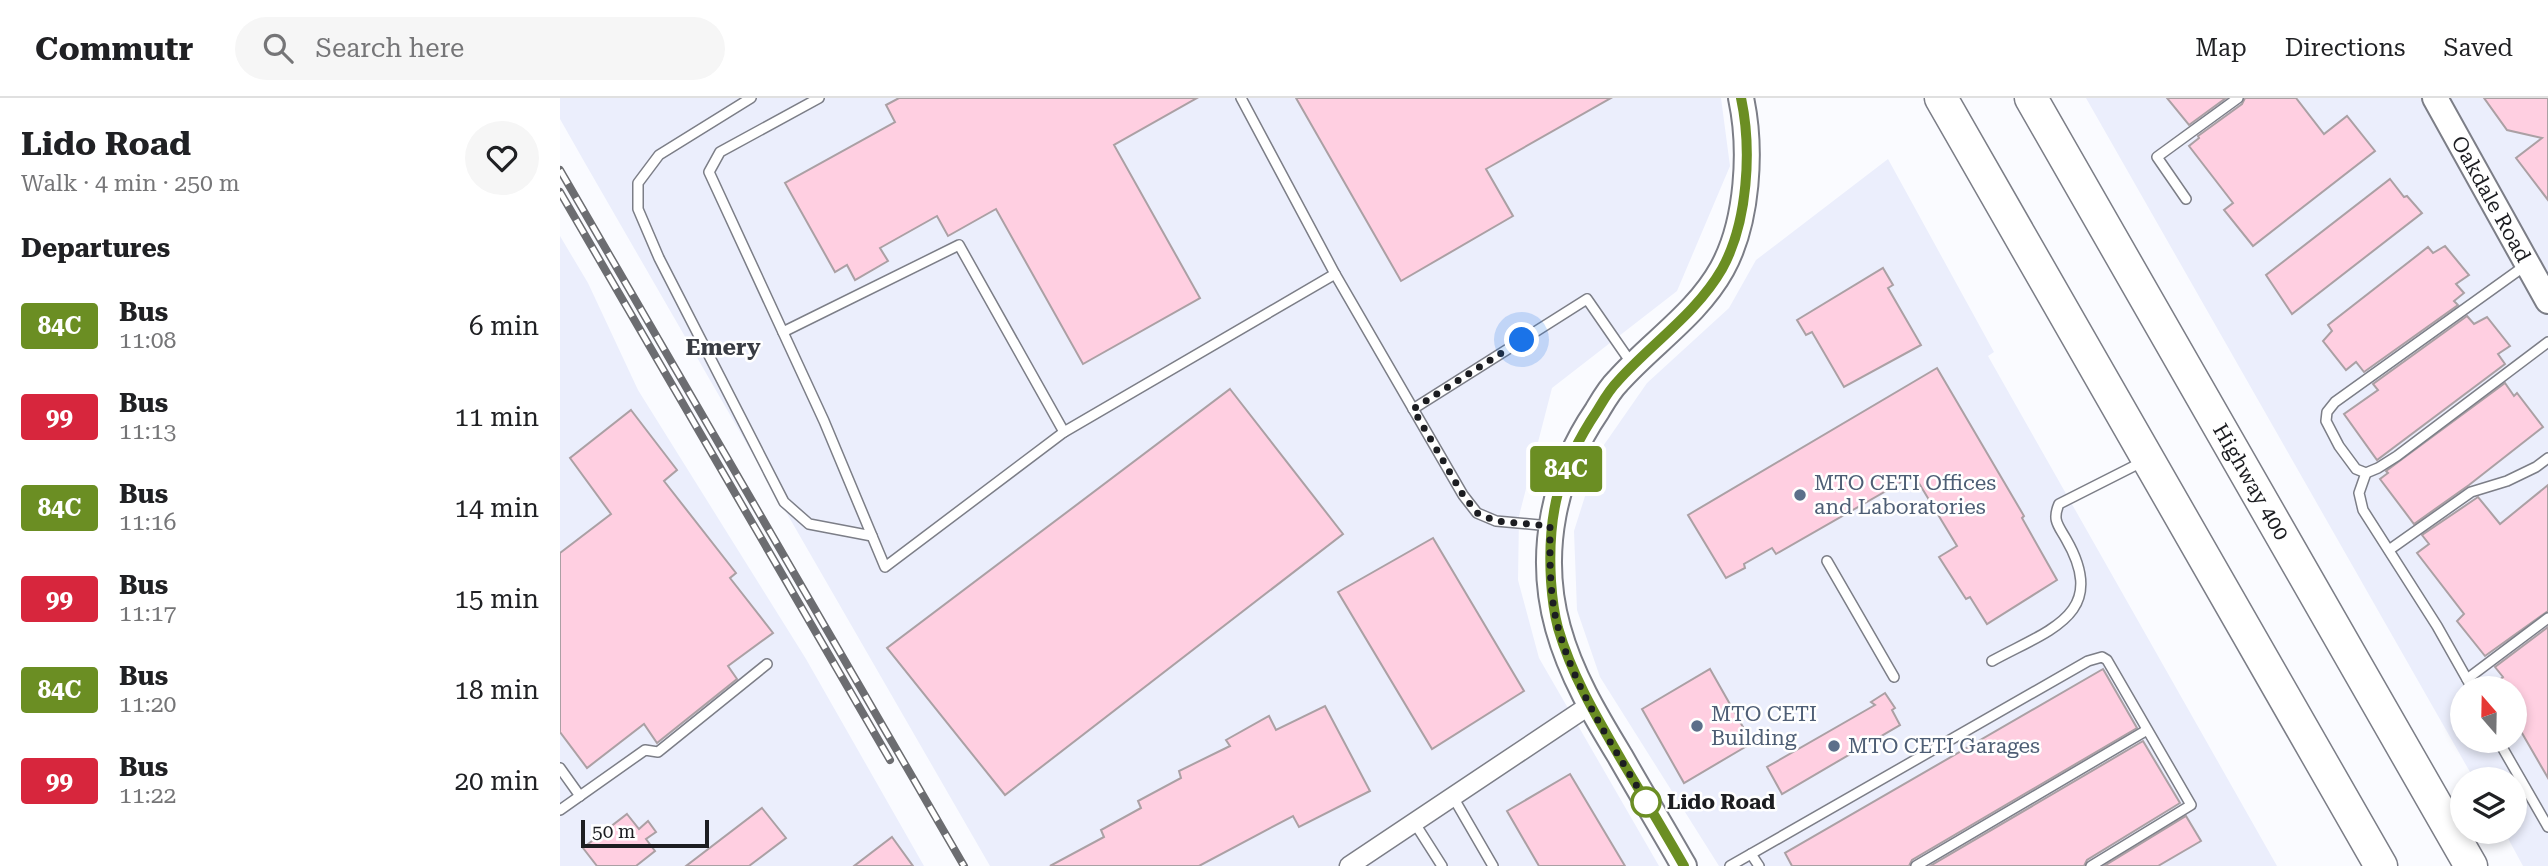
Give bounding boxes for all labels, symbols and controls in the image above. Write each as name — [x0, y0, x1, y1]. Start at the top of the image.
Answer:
search box — [235, 17, 725, 80]
text: Commutr — [35, 29, 193, 68]
icon: search — [259, 29, 297, 67]
text: Search here — [315, 33, 464, 63]
text: Map — [2195, 34, 2247, 62]
text: Directions — [2285, 34, 2405, 62]
text: Saved — [2443, 34, 2513, 62]
button: heart — [465, 121, 539, 195]
text: Lido Road — [21, 124, 191, 163]
street label: Oakdale Road — [2446, 132, 2536, 267]
text: Walk · 4 min · 250 m — [21, 170, 240, 197]
text: Departures — [21, 233, 170, 263]
text: Bus — [119, 297, 168, 327]
text: 6 min — [469, 311, 539, 341]
text: 84C — [38, 312, 81, 340]
your location — [1504, 322, 1539, 357]
text: 11:08 — [119, 327, 176, 354]
district label: Emery — [685, 334, 761, 361]
text: Bus — [119, 388, 168, 418]
text: 11 min — [455, 402, 539, 432]
text: 99 — [46, 403, 73, 431]
text: 11:13 — [119, 418, 176, 445]
street label: Highway 400 — [2208, 420, 2294, 544]
line badge: 84C — [1526, 446, 1606, 492]
text: 84C — [1544, 455, 1588, 483]
place label: MTO CETI Offices and Laboratories — [1814, 471, 1996, 519]
text: Bus — [119, 479, 168, 509]
marker: MTO CETI Offices and Laboratories — [1792, 487, 1808, 503]
text: 14 min — [455, 493, 539, 523]
text: 84C — [38, 494, 81, 522]
text: 11:16 — [119, 509, 176, 536]
text: Bus — [119, 570, 168, 600]
text: 15 min — [455, 584, 539, 614]
text: 99 — [46, 585, 73, 613]
text: 11:17 — [119, 600, 176, 627]
text: Bus — [119, 661, 168, 691]
text: 18 min — [455, 675, 539, 705]
text: 84C — [38, 676, 81, 704]
north arrow — [2450, 676, 2527, 752]
map controls — [2450, 676, 2527, 844]
text: 11:20 — [119, 691, 176, 718]
place label: MTO CETI Building — [1711, 702, 1817, 750]
marker: MTO CETI Building — [1689, 718, 1705, 734]
place label: MTO CETI Garages — [1848, 734, 2040, 758]
marker: MTO CETI Garages — [1826, 738, 1842, 754]
text: Bus — [119, 752, 168, 782]
text: 20 min — [455, 766, 539, 796]
text: 99 — [46, 767, 73, 795]
button: layers — [2450, 767, 2527, 844]
text: 11:22 — [119, 782, 176, 809]
marker: Lido Road — [1631, 787, 1661, 817]
place label: Lido Road — [1667, 790, 1775, 814]
scale bar — [581, 817, 709, 849]
text: 50 m — [592, 820, 635, 843]

